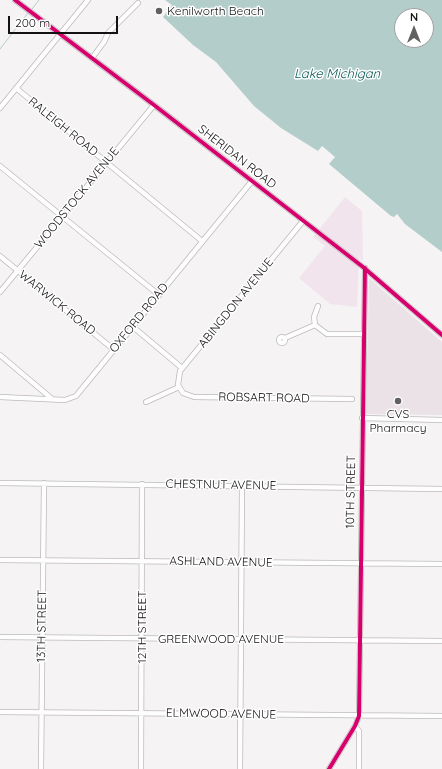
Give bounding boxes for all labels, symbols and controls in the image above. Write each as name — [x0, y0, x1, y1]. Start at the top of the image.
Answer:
place label: Kenilworth Beach — [167, 4, 264, 18]
marker: Kenilworth Beach — [154, 6, 164, 16]
scale bar — [10, 8, 120, 34]
north arrow — [394, 8, 434, 48]
text: N — [410, 10, 418, 24]
text: 200 m — [15, 15, 50, 30]
water label: Lake Michigan — [294, 66, 380, 82]
street label: RALEIGH ROAD — [25, 94, 101, 160]
street label: SHERIDAN ROAD — [195, 122, 279, 192]
street label: WOODSTOCK AVENUE — [32, 144, 122, 252]
street label: ABINGDON AVENUE — [195, 255, 277, 351]
street label: WARWICK ROAD — [16, 268, 98, 338]
street label: OXFORD ROAD — [107, 280, 171, 356]
street label: ROBSART ROAD — [218, 390, 310, 406]
marker: CVS Pharmacy — [393, 396, 403, 406]
place label: CVS Pharmacy — [369, 407, 427, 435]
street label: 10TH STREET — [343, 455, 359, 529]
street label: CHESTNUT AVENUE — [166, 477, 276, 493]
street label: ASHLAND AVENUE — [169, 554, 273, 570]
street label: 13TH STREET — [34, 589, 50, 663]
street label: 12TH STREET — [135, 590, 149, 664]
street label: GREENWOOD AVENUE — [158, 632, 284, 646]
street label: ELMWOOD AVENUE — [166, 706, 276, 722]

